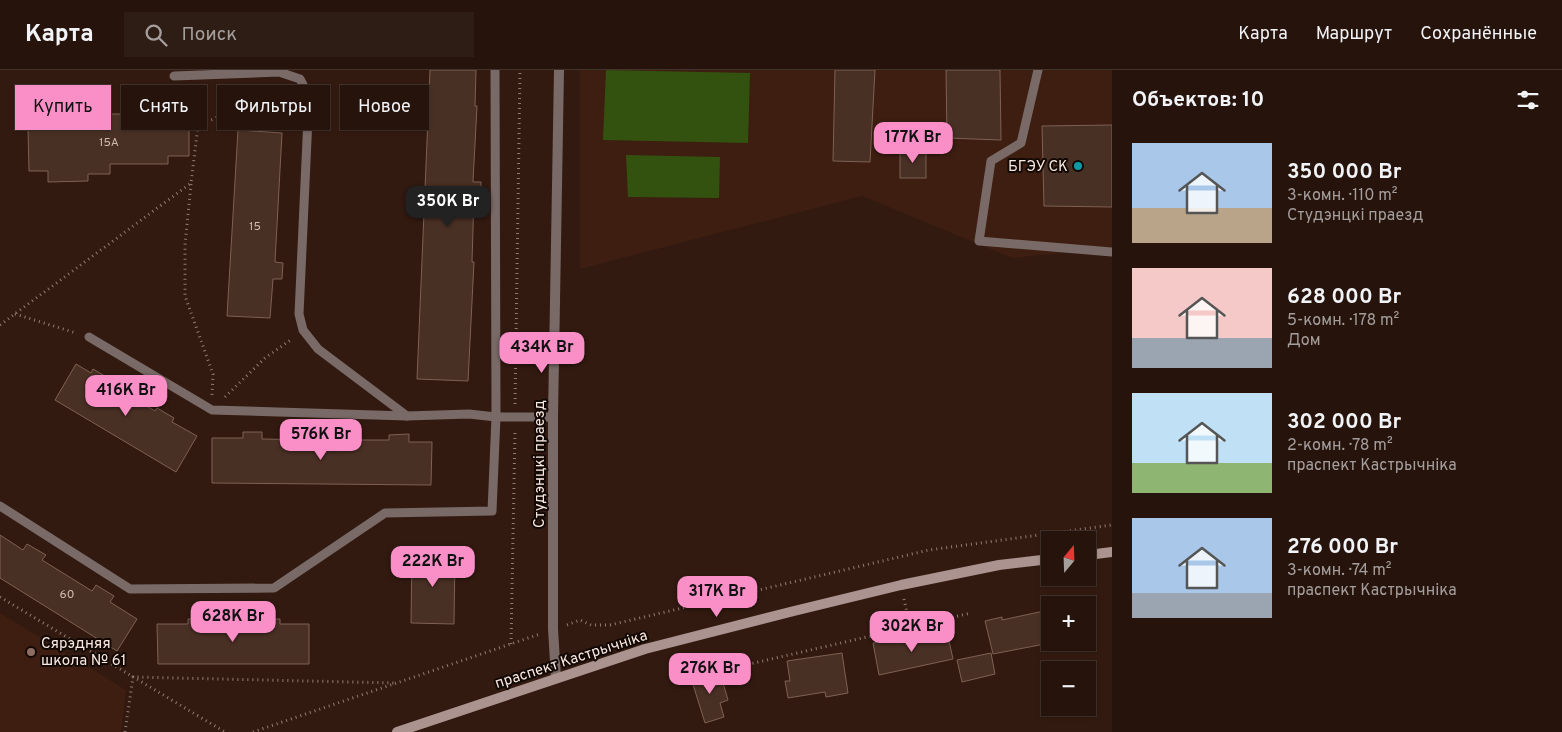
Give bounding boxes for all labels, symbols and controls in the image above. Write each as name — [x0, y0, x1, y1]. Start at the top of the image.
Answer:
search box — [124, 12, 474, 57]
text: Карта — [25, 20, 94, 50]
icon: search — [142, 21, 170, 49]
text: Поиск — [182, 23, 237, 47]
text: Карта — [1238, 23, 1288, 46]
text: Маршрут — [1316, 23, 1392, 46]
text: Сохранённые — [1420, 23, 1537, 46]
chip: Купить — [15, 85, 111, 130]
chip: Снять — [121, 85, 207, 130]
chip: Фильтры — [217, 85, 330, 130]
chip: Новое — [340, 85, 429, 130]
icon: filters — [1514, 86, 1542, 114]
text: Объектов: 10 — [1132, 87, 1264, 114]
pin: 177K Br — [867, 122, 959, 164]
text: 177K Br — [885, 128, 941, 148]
house number: 15А — [99, 135, 119, 151]
place label: БГЭУ СК — [1008, 158, 1068, 177]
text: 350 000 Br — [1287, 159, 1402, 186]
marker: БГЭУ СК — [1072, 160, 1084, 172]
icon: home — [1172, 163, 1232, 223]
pin: 350K Br — [402, 186, 494, 228]
text: 3-комн. · 110 m² — [1287, 186, 1398, 206]
text: 350K Br — [417, 192, 479, 212]
text: Студэнцкі праезд — [1287, 206, 1423, 226]
house number: 15 — [249, 219, 261, 235]
text: 628 000 Br — [1287, 284, 1401, 311]
icon: home — [1172, 288, 1232, 348]
text: 5-комн. · 178 m² — [1287, 311, 1399, 331]
text: Дом — [1287, 331, 1321, 351]
pin: 434K Br — [496, 332, 588, 374]
text: 434K Br — [510, 338, 574, 358]
pin: 416K Br — [80, 374, 172, 417]
text: 416K Br — [96, 381, 156, 401]
street label: Студэнцкі праезд — [531, 400, 550, 528]
text: 302 000 Br — [1287, 409, 1401, 436]
icon: home — [1172, 413, 1232, 473]
pin: 576K Br — [275, 418, 367, 461]
text: 576K Br — [291, 425, 351, 445]
text: 2-комн. · 78 m² — [1287, 436, 1393, 456]
text: праспект Кастрычніка — [1287, 456, 1457, 476]
north arrow — [1041, 531, 1096, 586]
map controls — [1041, 531, 1096, 716]
text: 276 000 Br — [1287, 534, 1398, 561]
icon: home — [1172, 538, 1232, 598]
pin: 222K Br — [387, 546, 479, 588]
text: 222K Br — [402, 552, 464, 572]
text: 3-комн. · 74 m² — [1287, 561, 1391, 581]
pin: 317K Br — [671, 576, 763, 618]
text: праспект Кастрычніка — [1287, 581, 1457, 601]
text: 317K Br — [688, 582, 746, 602]
house number: 60 — [60, 587, 74, 603]
button: + — [1041, 596, 1096, 651]
pin: 628K Br — [187, 600, 279, 643]
text: 628K Br — [202, 607, 264, 627]
pin: 302K Br — [866, 610, 958, 653]
text: 302K Br — [881, 617, 943, 637]
street label: праспект Кастрычніка — [493, 627, 650, 694]
place label: Сярэдняя школа № 61 — [41, 635, 126, 671]
marker: Сярэдняя школа № 61 — [25, 646, 37, 658]
pin: 276K Br — [664, 652, 756, 695]
text: 276K Br — [680, 659, 740, 679]
button: − — [1041, 661, 1096, 716]

